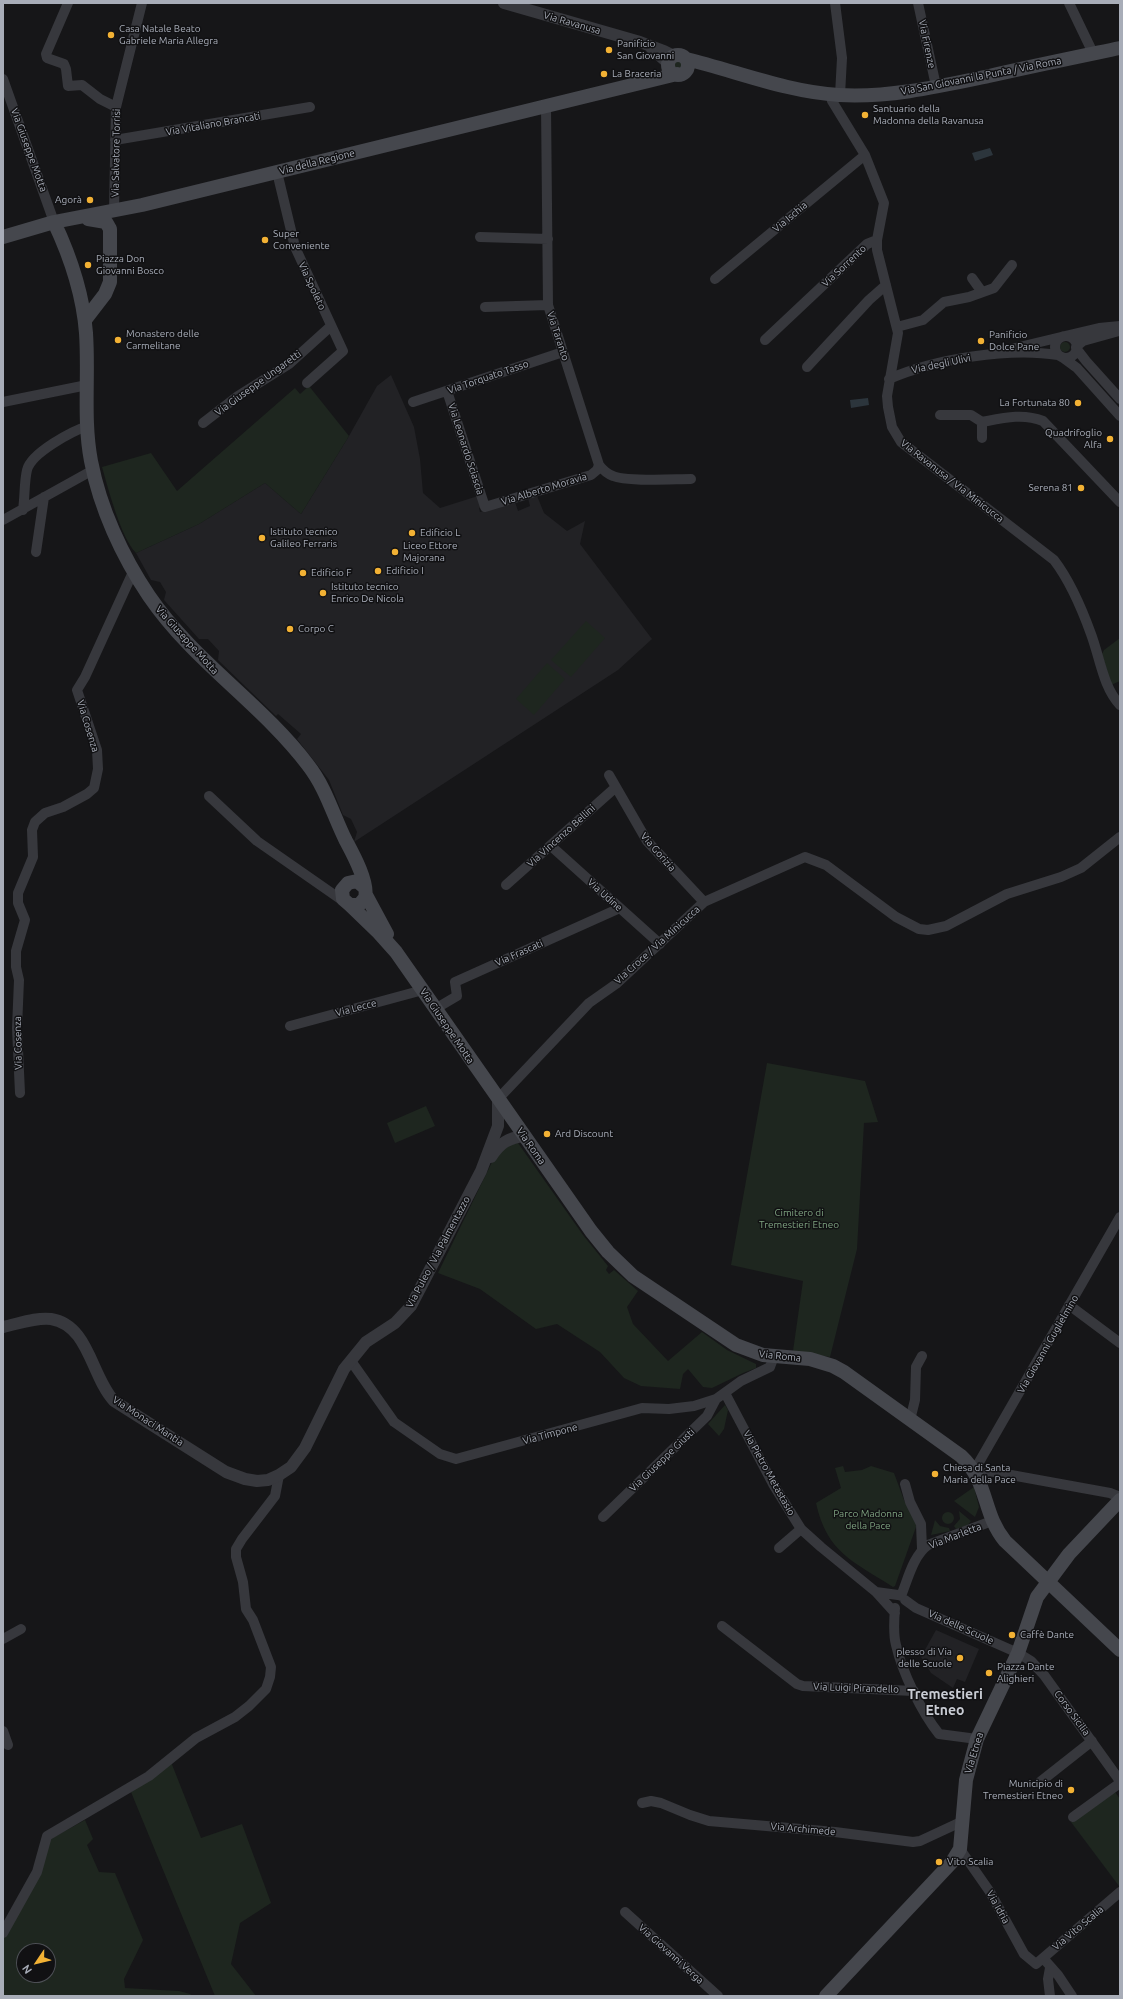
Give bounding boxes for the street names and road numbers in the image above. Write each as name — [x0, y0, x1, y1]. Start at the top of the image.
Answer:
street label: Via Ravanusa — [542, 9, 602, 37]
street label: Via Firenze — [916, 19, 938, 69]
street label: Via San Giovanni la Punta / Via Roma — [900, 55, 1062, 97]
street label: Via Giuseppe Motta — [8, 107, 50, 193]
street label: Via Salvatore Torrisi — [109, 109, 123, 197]
street label: Via Vitaliano Brancati — [165, 110, 261, 138]
street label: Via della Regione — [278, 147, 356, 177]
street label: Via Ischia — [770, 199, 810, 235]
street label: Via Sorrento — [819, 242, 869, 290]
street label: Via Spoleto — [296, 260, 328, 312]
street label: Via Taranto — [544, 310, 572, 362]
street label: Via Giuseppe Ungaretti — [213, 348, 303, 418]
street label: Via degli Ulivi — [910, 352, 972, 376]
street label: Via Torquato Tasso — [446, 358, 530, 396]
street label: Via Leonardo Sciascia — [446, 402, 486, 496]
street label: Via Ravanusa / Via Minicucca — [898, 437, 1006, 525]
street label: Via Alberto Moravia — [500, 470, 588, 508]
street label: Via Giuseppe Motta — [153, 603, 221, 677]
street label: Via Cosenza — [74, 699, 102, 753]
street label: Via Vincenzo Bellini — [524, 802, 598, 870]
street label: Via Gorizia — [638, 830, 678, 874]
street label: Via Udine — [585, 876, 625, 914]
street label: Via Croce / Via Minicucca — [612, 903, 702, 987]
street label: Via Frascati — [493, 937, 545, 969]
street label: Via Giuseppe Motta — [417, 986, 477, 1066]
street label: Via Lecce — [334, 997, 378, 1019]
street label: Via Cosenza — [12, 1016, 24, 1070]
street label: Via Roma — [514, 1125, 548, 1167]
street label: Via Puleo / Via Palmentazzo — [403, 1194, 473, 1310]
street label: Via Giovanni Guglielmino — [1015, 1293, 1081, 1395]
street label: Via Roma — [758, 1348, 802, 1364]
street label: Via Monaci Mantia — [110, 1394, 186, 1448]
street label: Via Timpone — [521, 1421, 579, 1447]
street label: Via Giuseppe Giusti — [627, 1426, 697, 1494]
street label: Via Pietro Metastasio — [741, 1428, 797, 1518]
street label: Via Marletta — [927, 1520, 983, 1552]
street label: Via delle Scuole — [926, 1607, 996, 1647]
street label: Via Luigi Pirandello — [813, 1681, 899, 1695]
street label: Corso Sicilia — [1052, 1688, 1092, 1738]
street label: Via Etnea — [962, 1731, 986, 1775]
street label: Via Archimede — [770, 1820, 836, 1838]
street label: Via Idria — [984, 1888, 1012, 1926]
street label: Via Vito Scalia — [1050, 1903, 1106, 1953]
street label: Via Giovanni Verga — [636, 1922, 706, 1986]

